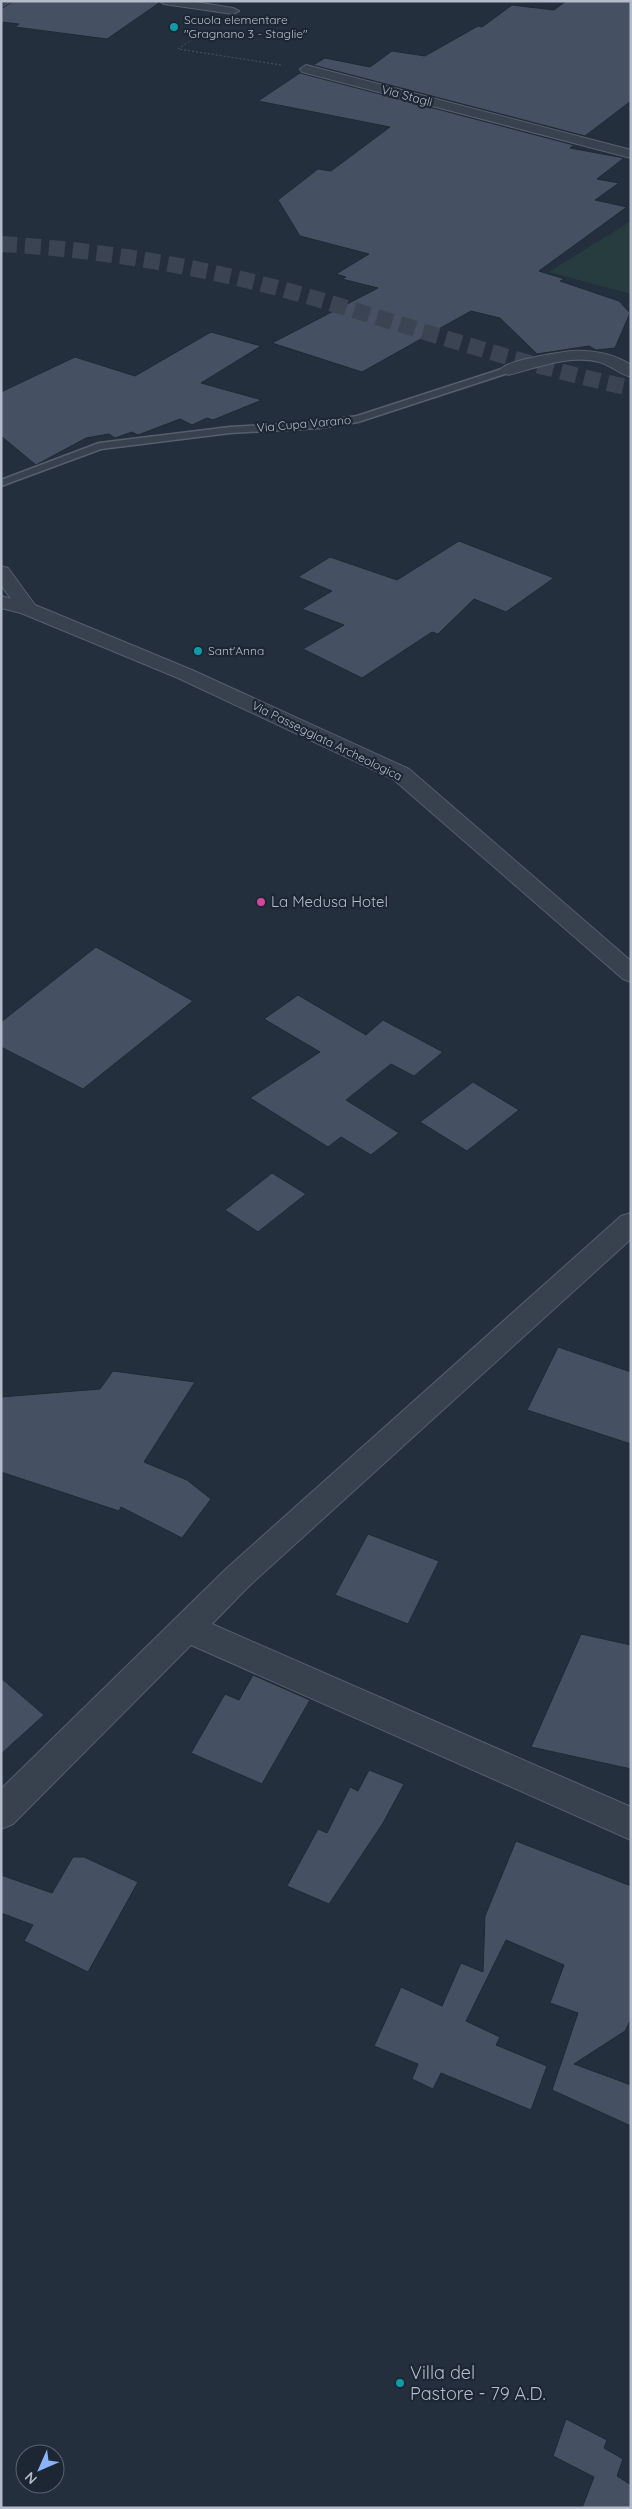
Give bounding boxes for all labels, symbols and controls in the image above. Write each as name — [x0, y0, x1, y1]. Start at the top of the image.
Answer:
place label: Scuola elementare "Gragnano 3 - Staglie" — [184, 12, 308, 41]
marker: Scuola elementare "Gragnano 3 - Staglie" — [168, 21, 180, 33]
street label: Via Stagli — [380, 82, 434, 109]
street label: Via Cupa Varano — [256, 412, 352, 435]
place label: Sant'Anna — [208, 643, 264, 658]
marker: Sant'Anna — [192, 645, 204, 657]
street label: Via Passeggiata Archeologica — [250, 698, 405, 784]
place label: La Medusa Hotel — [271, 892, 388, 911]
marker: La Medusa Hotel — [255, 896, 267, 908]
place label: Villa del Pastore - 79 A.D. — [410, 2361, 546, 2405]
marker: Villa del Pastore - 79 A.D. — [394, 2377, 406, 2389]
north arrow — [15, 2444, 65, 2494]
text: N — [21, 2468, 41, 2488]

